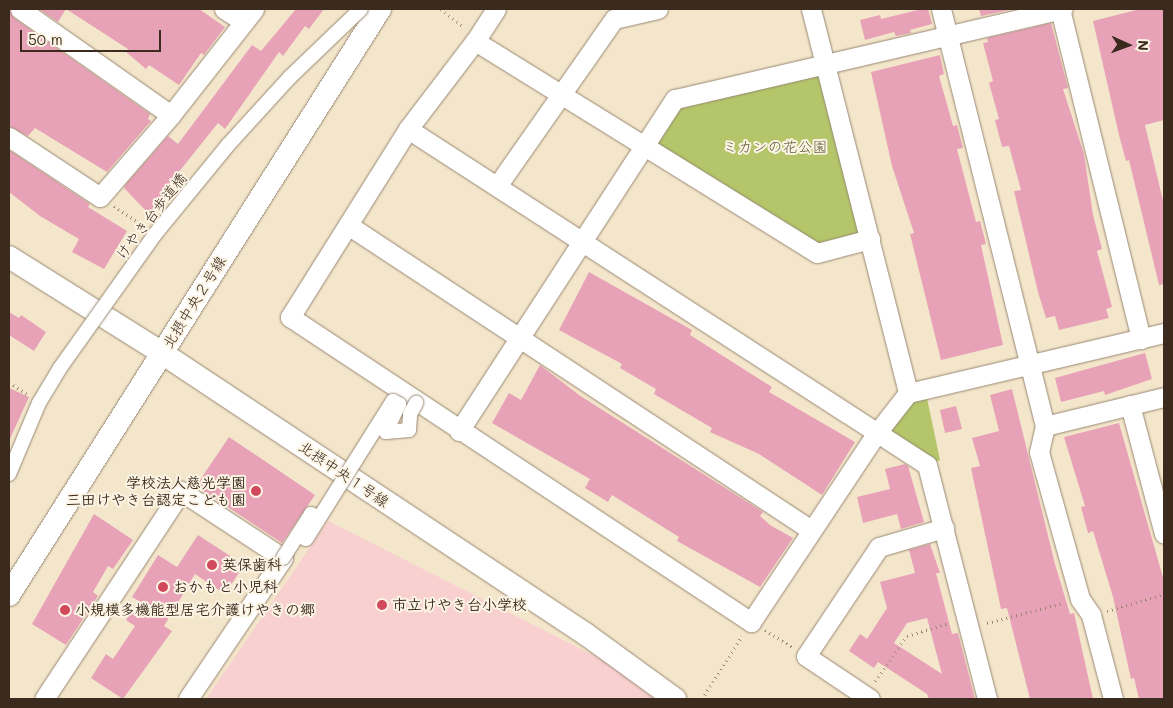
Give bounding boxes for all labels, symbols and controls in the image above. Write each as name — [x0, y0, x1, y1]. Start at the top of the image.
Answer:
scale bar — [22, 20, 164, 52]
north arrow — [1103, 20, 1153, 70]
text: 50 m — [28, 29, 63, 49]
text: N — [1134, 40, 1153, 51]
park label: ミカンの花公園 — [723, 138, 827, 156]
street label: けやき台歩道橋 — [112, 169, 190, 263]
street label: 北摂中央２号線 — [159, 253, 229, 351]
street label: 北摂中央１号線 — [295, 437, 393, 511]
place label: 学校法人慈光学園 三田けやき台認定こども園 — [66, 473, 246, 508]
marker: 学校法人慈光学園 三田けやき台認定こども園 — [250, 485, 262, 497]
place label: 英保歯科 — [222, 556, 282, 574]
marker: 英保歯科 — [206, 559, 218, 571]
place label: おかもと小児科 — [173, 578, 278, 596]
marker: おかもと小児科 — [157, 581, 169, 593]
place label: 市立けやき台小学校 — [392, 596, 527, 614]
marker: 市立けやき台小学校 — [376, 599, 388, 611]
place label: 小規模多機能型居宅介護けやきの郷 — [75, 601, 315, 619]
marker: 小規模多機能型居宅介護けやきの郷 — [59, 604, 71, 616]

